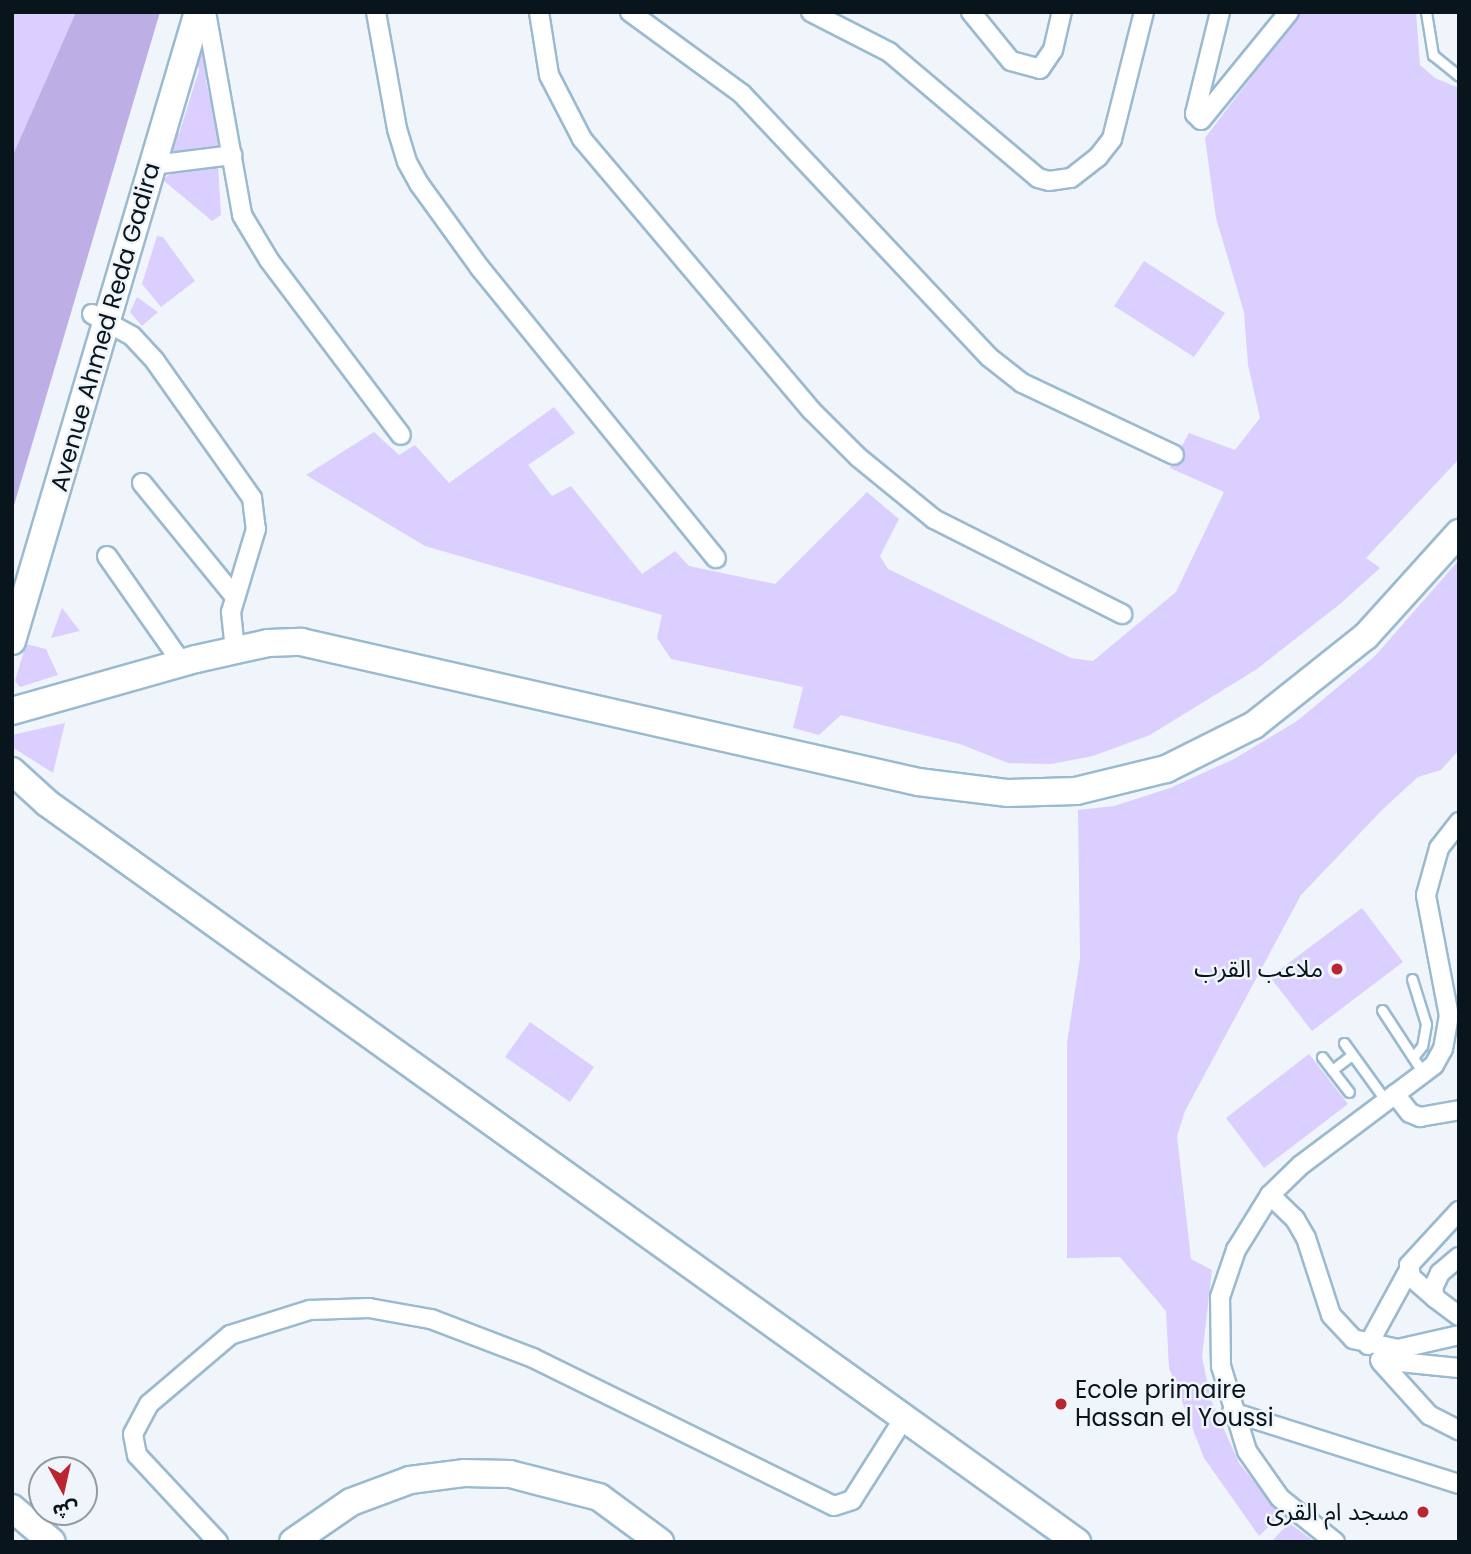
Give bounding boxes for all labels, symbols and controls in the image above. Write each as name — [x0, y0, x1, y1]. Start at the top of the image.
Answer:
street label: Avenue Ahmed Reda Gadira — [44, 159, 166, 495]
place label: ملاعب القرب — [1194, 955, 1323, 983]
marker: ملاعب القرب — [1329, 961, 1345, 977]
place label: Ecole primaire Hassan el Youssi — [1075, 1376, 1274, 1432]
marker: Ecole primaire Hassan el Youssi — [1053, 1396, 1069, 1412]
north arrow — [28, 1456, 98, 1526]
text: ش — [51, 1495, 80, 1525]
place label: مسجد ام القرى — [1266, 1498, 1409, 1526]
marker: مسجد ام القرى — [1415, 1504, 1431, 1520]

